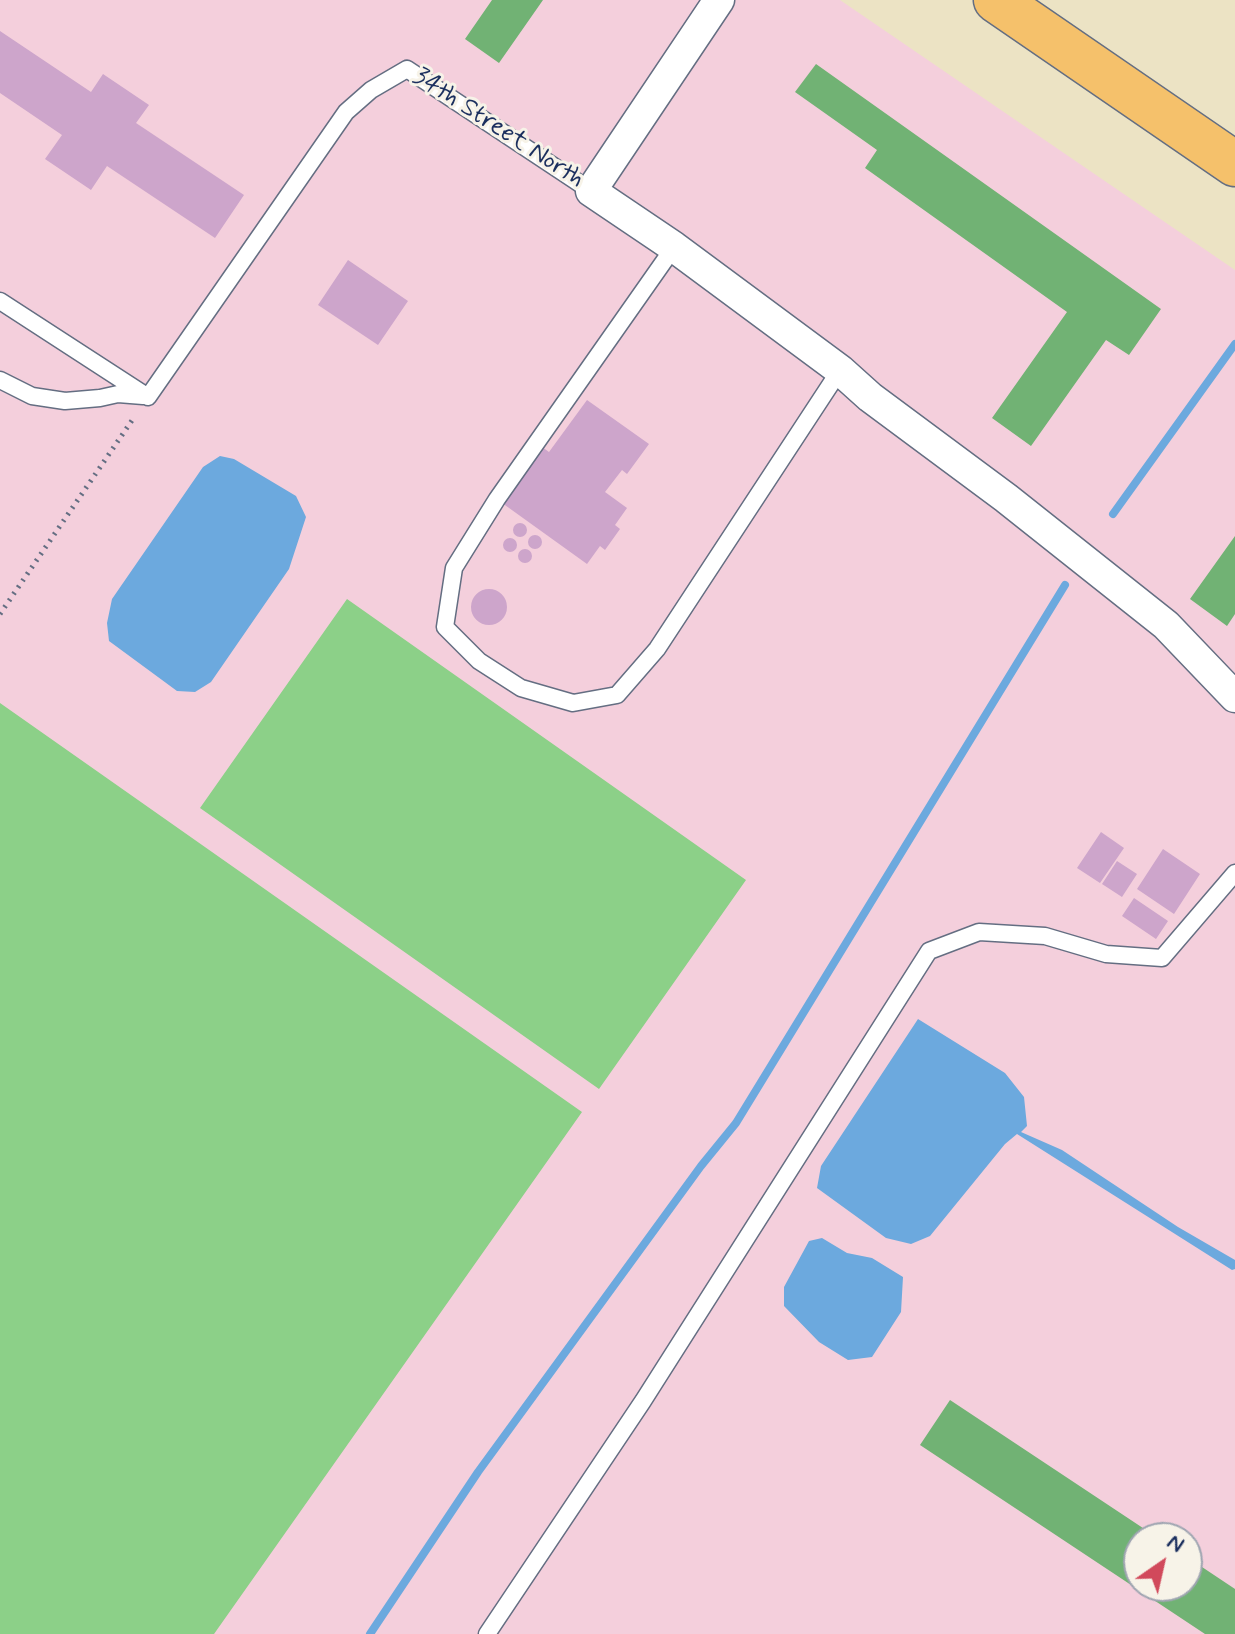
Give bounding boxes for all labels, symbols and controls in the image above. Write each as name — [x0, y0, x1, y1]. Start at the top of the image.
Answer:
street label: 34th Street North — [406, 62, 590, 196]
north arrow — [1123, 1522, 1203, 1602]
text: N — [1161, 1528, 1189, 1559]

